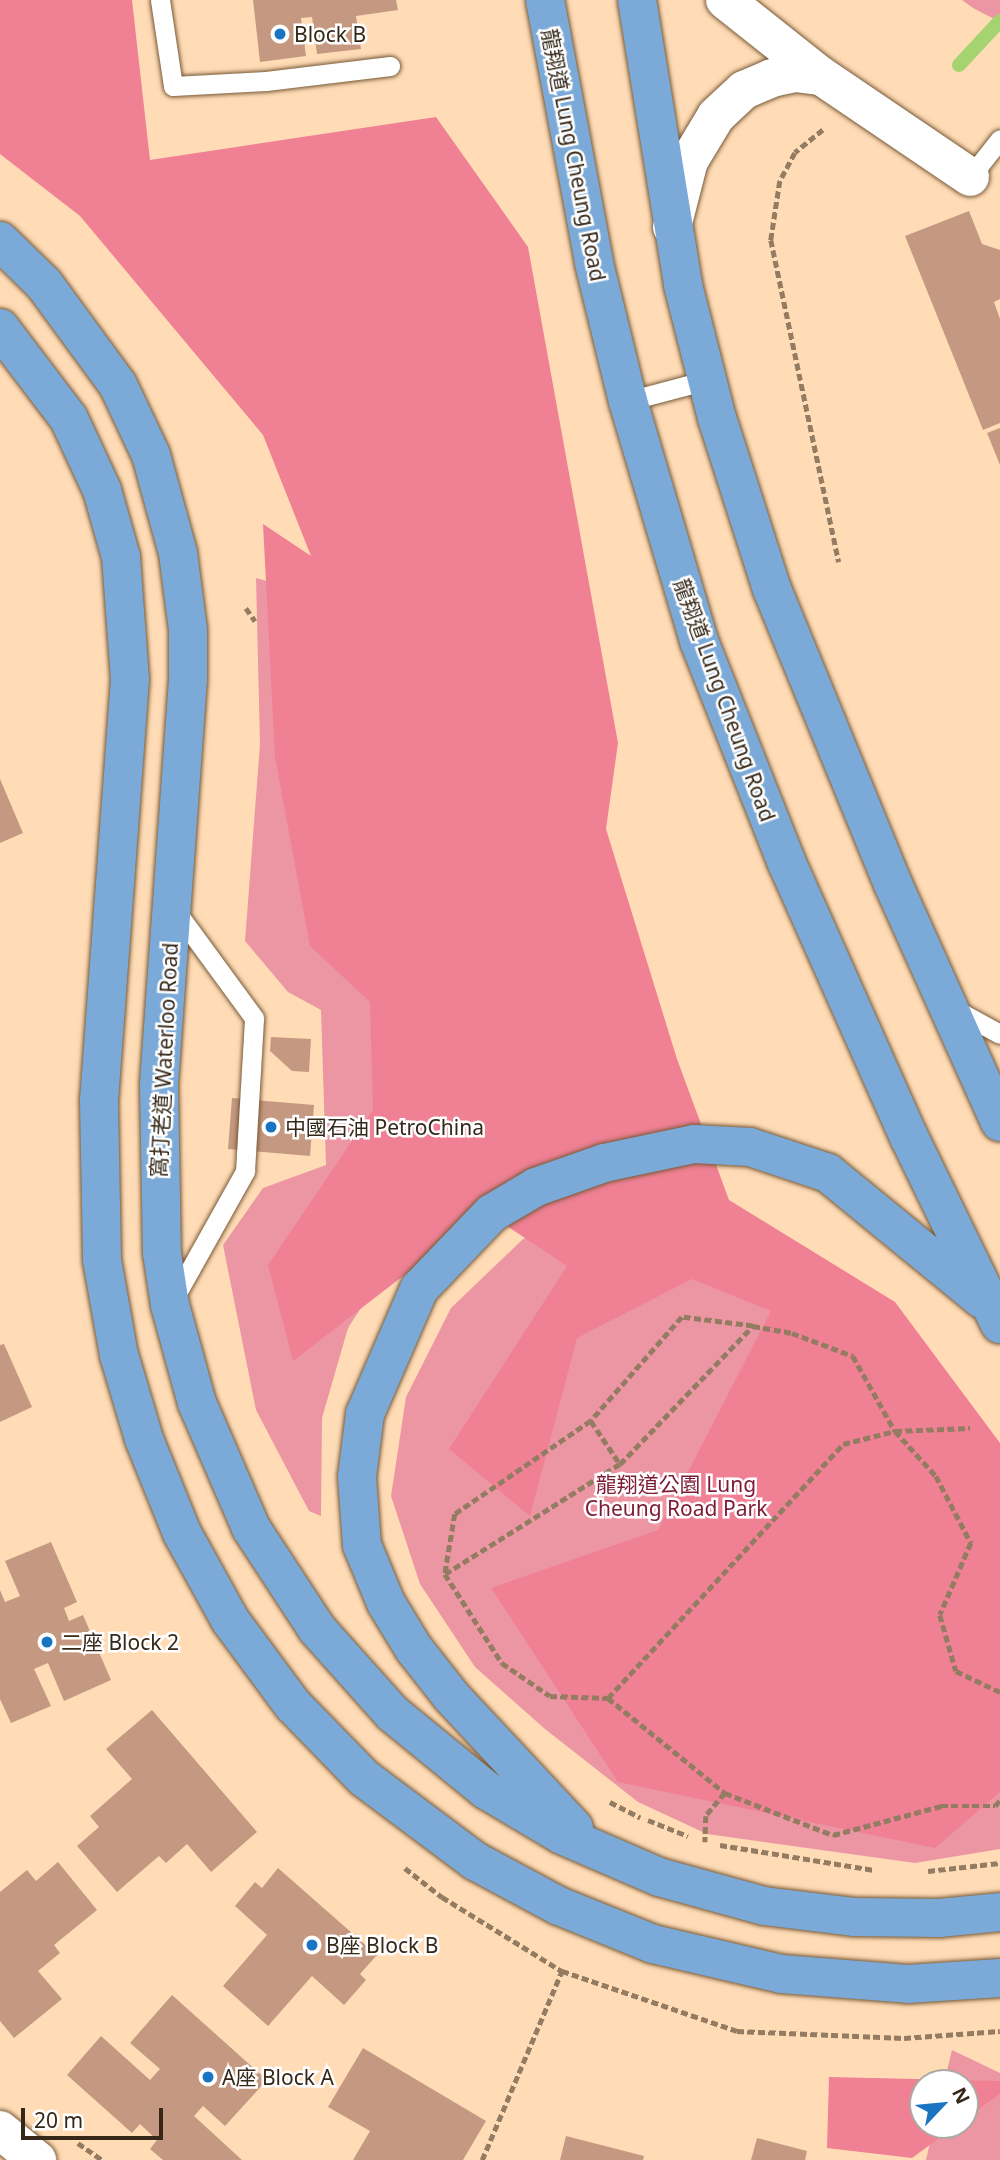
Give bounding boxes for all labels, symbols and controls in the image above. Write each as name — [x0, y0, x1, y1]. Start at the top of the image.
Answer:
place label: Block B — [294, 21, 366, 47]
marker: Block B — [272, 26, 288, 42]
street label: 龍翔道 Lung Cheung Road — [537, 27, 611, 283]
street label: 龍翔道 Lung Cheung Road — [669, 575, 781, 825]
street label: 窩打老道 Waterloo Road — [145, 942, 183, 1178]
place label: 中國石油 PetroChina — [285, 1114, 484, 1140]
marker: 中國石油 PetroChina — [263, 1119, 279, 1135]
park label: 龍翔道公園 Lung Cheung Road Park — [585, 1471, 767, 1521]
place label: 二座 Block 2 — [61, 1629, 179, 1655]
marker: 二座 Block 2 — [39, 1634, 55, 1650]
place label: B座 Block B — [326, 1932, 438, 1958]
marker: B座 Block B — [304, 1937, 320, 1953]
place label: A座 Block A — [222, 2064, 334, 2090]
marker: A座 Block A — [200, 2069, 216, 2085]
north arrow — [909, 2069, 979, 2139]
text: N — [946, 2083, 976, 2108]
scale bar — [24, 2094, 166, 2138]
text: 20 m — [34, 2106, 83, 2134]

